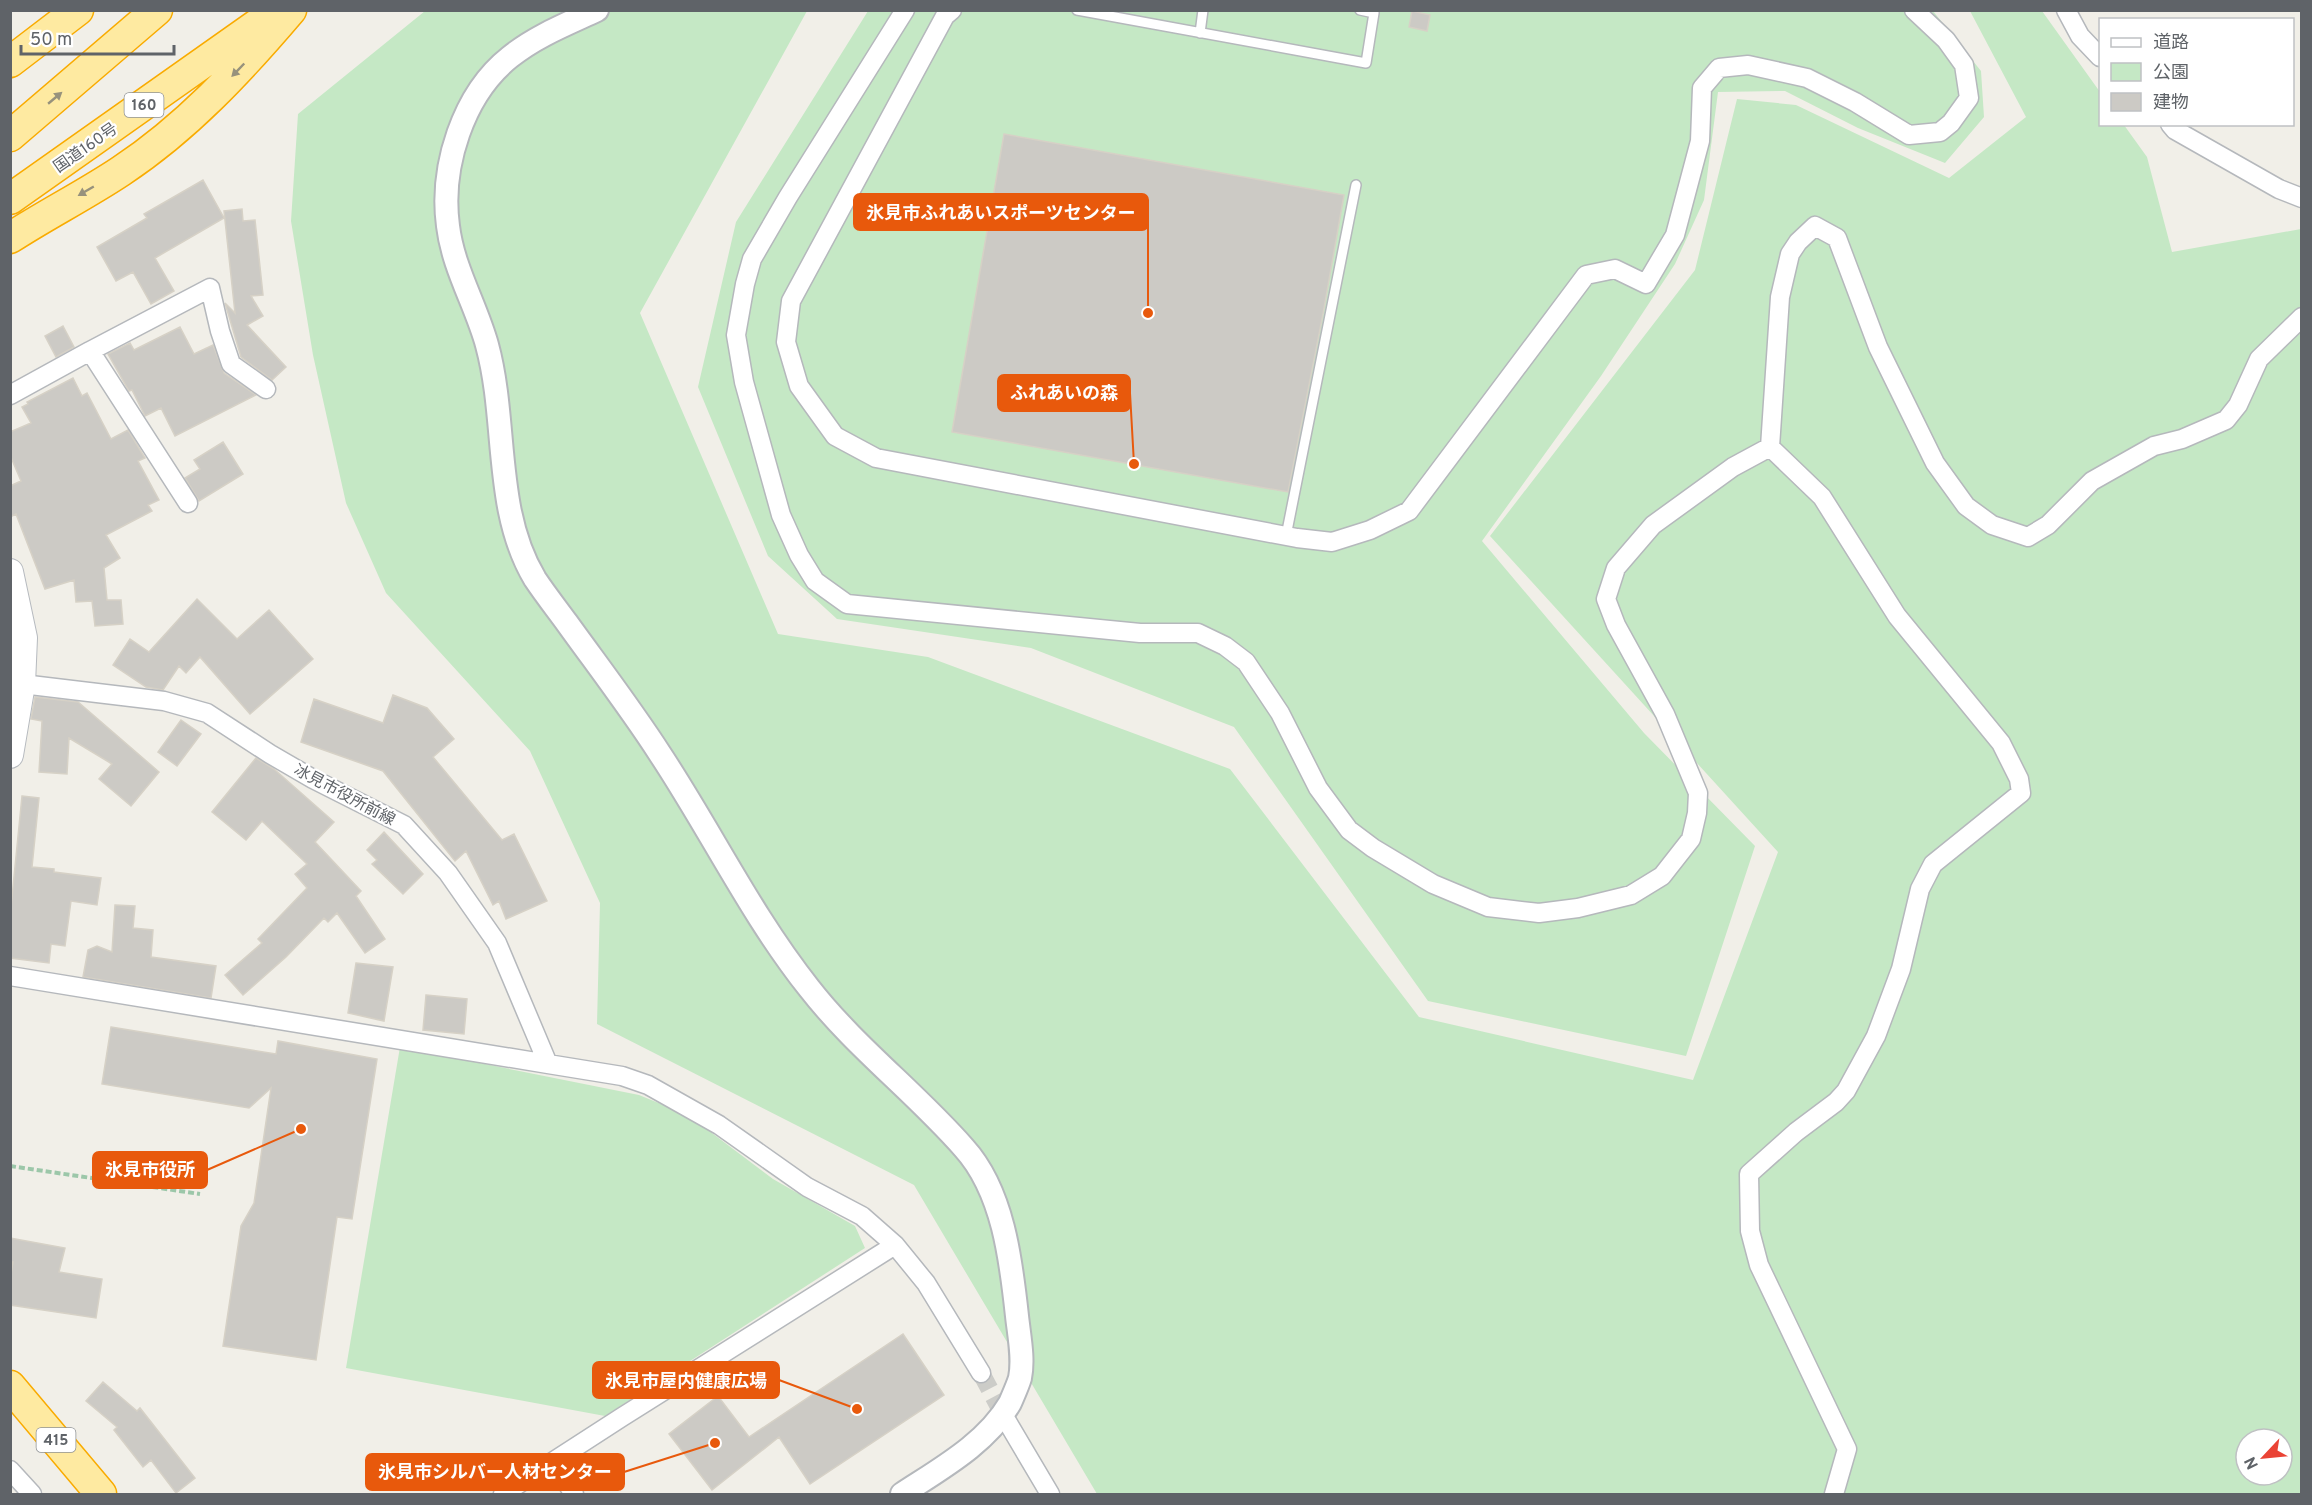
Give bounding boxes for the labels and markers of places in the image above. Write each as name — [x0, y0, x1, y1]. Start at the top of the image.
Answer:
callout: 氷見市ふれあいスポーツセンター — [854, 194, 1148, 230]
callout: ふれあいの森 — [998, 375, 1130, 411]
callout: 氷見市役所 — [93, 1152, 207, 1188]
callout: 氷見市屋内健康広場 — [593, 1362, 779, 1398]
callout: 氷見市シルバー人材センター — [366, 1454, 624, 1490]

